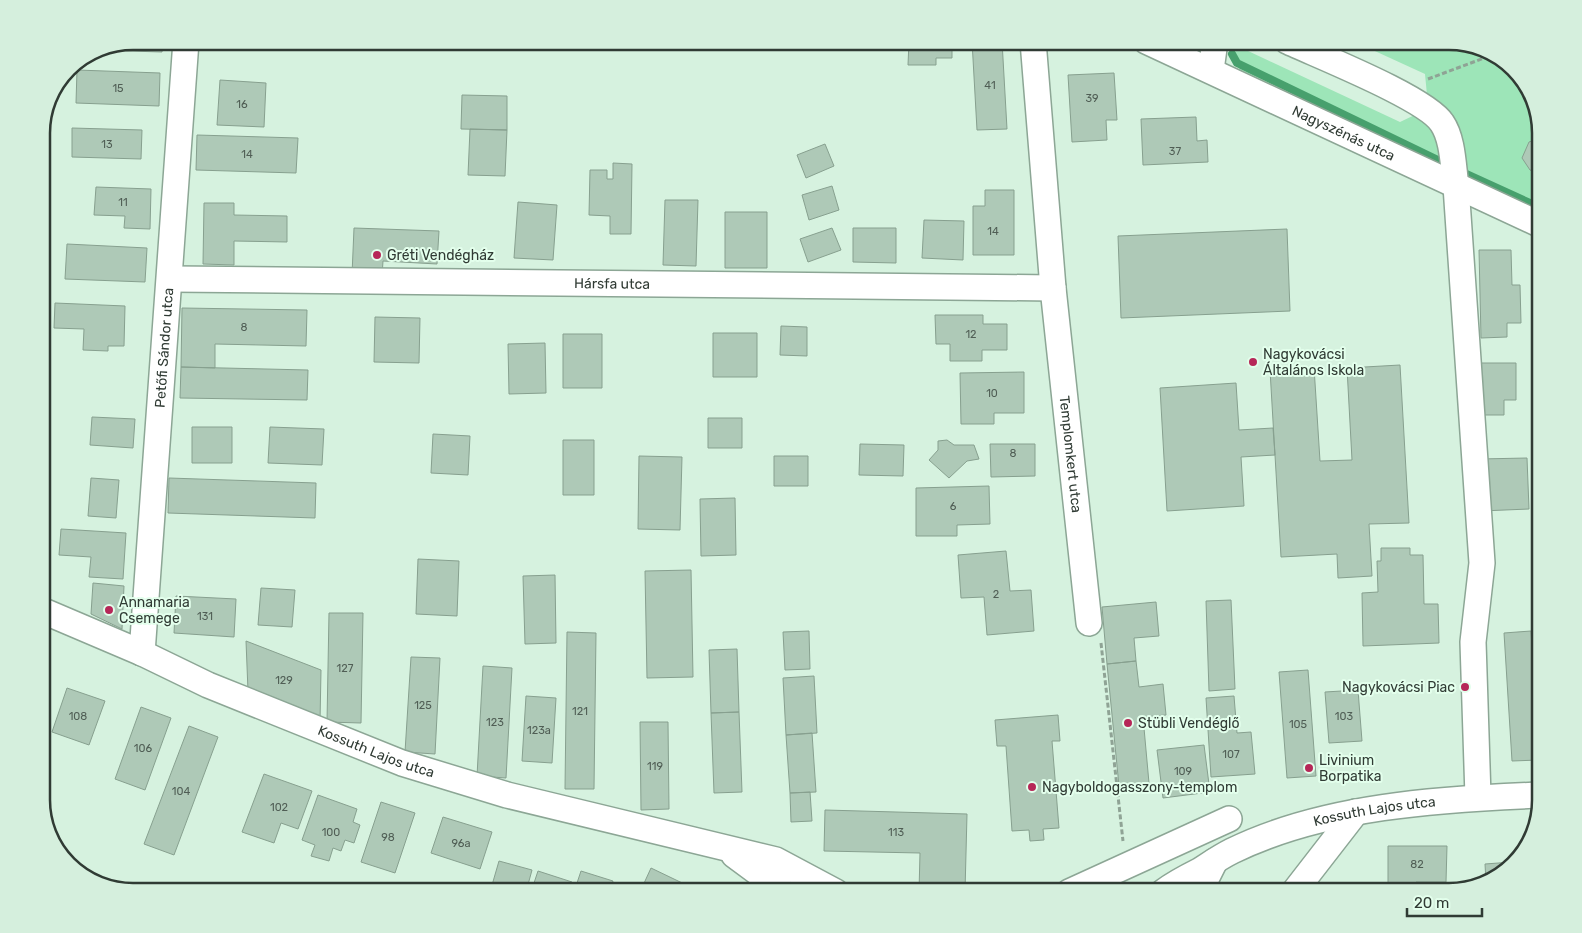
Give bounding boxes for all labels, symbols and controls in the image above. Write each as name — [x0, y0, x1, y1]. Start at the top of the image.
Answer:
house number: 41 — [984, 79, 996, 92]
house number: 15 — [112, 82, 124, 95]
house number: 39 — [1085, 92, 1099, 105]
house number: 16 — [236, 98, 248, 111]
street label: Nagyszénás utca — [1289, 102, 1398, 164]
house number: 13 — [101, 138, 113, 151]
house number: 37 — [1169, 145, 1181, 158]
house number: 14 — [241, 148, 253, 161]
house number: 11 — [118, 196, 128, 209]
house number: 14 — [987, 225, 999, 238]
place label: Gréti Vendégház — [387, 247, 494, 264]
marker: Gréti Vendégház — [371, 249, 383, 261]
street label: Hársfa utca — [574, 275, 650, 292]
street label: Petőfi Sándor utca — [151, 287, 177, 408]
house number: 8 — [241, 321, 248, 334]
house number: 12 — [965, 328, 977, 341]
place label: Nagykovácsi Általános Iskola — [1263, 346, 1364, 379]
marker: Nagykovácsi Általános Iskola — [1247, 356, 1259, 368]
house number: 10 — [986, 387, 998, 400]
street label: Templomkert utca — [1056, 395, 1086, 514]
house number: 8 — [1010, 447, 1017, 460]
house number: 6 — [950, 500, 957, 513]
house number: 2 — [993, 588, 999, 601]
place label: Annamaria Csemege — [119, 594, 190, 627]
marker: Annamaria Csemege — [103, 604, 115, 616]
house number: 131 — [197, 610, 213, 623]
house number: 127 — [337, 662, 354, 675]
house number: 129 — [275, 674, 293, 687]
place label: Nagykovácsi Piac — [1342, 679, 1455, 696]
marker: Nagykovácsi Piac — [1459, 681, 1471, 693]
house number: 125 — [414, 699, 432, 712]
house number: 121 — [572, 705, 588, 718]
house number: 108 — [69, 710, 87, 723]
house number: 103 — [1335, 710, 1354, 723]
place label: Stübli Vendéglő — [1138, 715, 1240, 732]
house number: 123 — [486, 716, 504, 729]
marker: Stübli Vendéglő — [1122, 717, 1134, 729]
house number: 105 — [1289, 718, 1308, 731]
street label: Kossuth Lajos utca — [315, 722, 437, 781]
house number: 123a — [527, 724, 551, 737]
house number: 106 — [134, 742, 153, 755]
house number: 107 — [1222, 748, 1240, 761]
place label: Livinium Borpatika — [1319, 752, 1381, 785]
house number: 119 — [647, 760, 663, 773]
marker: Livinium Borpatika — [1303, 762, 1315, 774]
house number: 109 — [1174, 765, 1192, 778]
place label: Nagyboldogasszony-templom — [1042, 779, 1237, 796]
marker: Nagyboldogasszony-templom — [1026, 781, 1038, 793]
house number: 104 — [172, 785, 190, 798]
street label: Kossuth Lajos utca — [1311, 793, 1436, 830]
house number: 102 — [270, 801, 288, 814]
house number: 100 — [322, 826, 340, 839]
house number: 113 — [888, 826, 904, 839]
house number: 98 — [381, 831, 395, 844]
house number: 96a — [451, 837, 471, 850]
house number: 82 — [1410, 858, 1424, 871]
scale bar — [1407, 886, 1482, 918]
text: 20 m — [1414, 894, 1449, 912]

